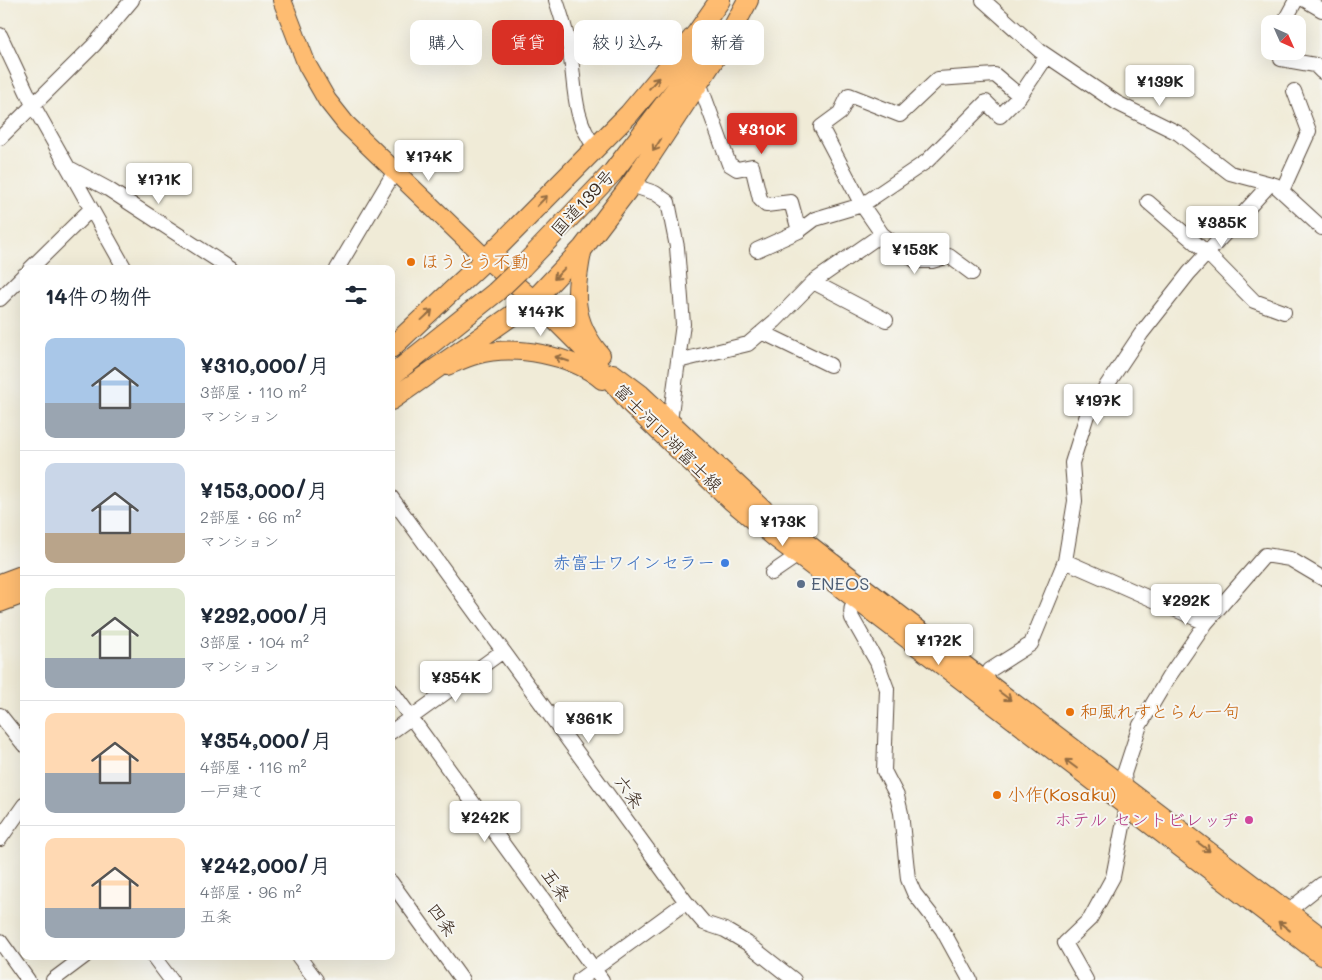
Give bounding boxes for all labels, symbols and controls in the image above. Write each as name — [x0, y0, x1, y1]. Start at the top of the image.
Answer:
north arrow — [1261, 15, 1306, 60]
map controls — [1261, 15, 1306, 60]
chip: 購入 — [410, 20, 482, 65]
chip: 賃貸 — [492, 20, 564, 65]
chip: 絞り込み — [574, 20, 682, 65]
chip: 新着 — [692, 20, 764, 65]
pin: ¥139K — [1125, 64, 1195, 107]
text: ¥139K — [1136, 70, 1184, 91]
one-way arrow — [649, 77, 660, 90]
pin: ¥310K — [727, 112, 797, 155]
text: ¥310K — [738, 118, 786, 139]
one-way arrow — [652, 137, 662, 151]
pin: ¥174K — [394, 140, 464, 182]
text: ¥174K — [405, 145, 453, 166]
pin: ¥171K — [124, 162, 194, 205]
street label: 国道139号 — [545, 164, 619, 241]
text: ¥171K — [137, 168, 181, 189]
one-way arrow — [536, 195, 548, 207]
pin: ¥385K — [1187, 206, 1257, 248]
text: ¥385K — [1197, 211, 1247, 232]
pin: ¥153K — [880, 232, 950, 275]
text: ¥153K — [891, 238, 939, 259]
place label: ほうとう不動 — [421, 249, 529, 273]
marker: ほうとう不動 — [405, 256, 417, 268]
one-way arrow — [553, 267, 565, 280]
icon: filters — [342, 281, 370, 309]
text: 14件の物件 — [45, 282, 152, 309]
pin: ¥147K — [506, 294, 576, 337]
text: ¥147K — [517, 300, 565, 321]
one-way arrow — [420, 309, 433, 321]
text: ¥310,000/月 — [200, 351, 329, 378]
one-way arrow — [555, 354, 570, 363]
icon: home — [85, 358, 145, 418]
street label: 富士河口湖富士線 — [609, 378, 728, 497]
text: 3部屋 · 110 m² — [200, 381, 307, 402]
pin: ¥197K — [1063, 384, 1133, 426]
text: ¥197K — [1075, 389, 1121, 410]
text: マンション — [200, 405, 279, 426]
text: ¥153,000/月 — [200, 476, 328, 503]
icon: home — [85, 483, 145, 543]
pin: ¥173K — [748, 504, 818, 547]
text: 2部屋 · 66 m² — [200, 506, 301, 527]
text: ¥173K — [760, 510, 806, 531]
text: マンション — [200, 530, 279, 551]
place label: 赤富士ワインセラー — [553, 550, 715, 574]
marker: 赤富士ワインセラー — [719, 557, 731, 569]
place label: ENEOS — [811, 571, 869, 595]
marker: ENEOS — [795, 578, 807, 590]
pin: ¥292K — [1151, 584, 1221, 626]
text: ¥292K — [1162, 589, 1210, 610]
text: ¥292,000/月 — [200, 601, 330, 628]
icon: home — [85, 608, 145, 668]
pin: ¥172K — [904, 624, 974, 666]
text: ¥172K — [916, 629, 962, 650]
text: 3部屋 · 104 m² — [200, 631, 309, 652]
text: マンション — [200, 655, 279, 676]
pin: ¥354K — [421, 660, 491, 703]
text: ¥354K — [431, 666, 481, 687]
one-way arrow — [998, 691, 1011, 702]
place label: 和風れすとらん一句 — [1080, 699, 1241, 723]
pin: ¥361K — [554, 702, 624, 744]
marker: 和風れすとらん一句 — [1064, 706, 1076, 718]
text: ¥361K — [565, 707, 613, 728]
text: ¥354,000/月 — [200, 726, 332, 753]
icon: home — [85, 733, 145, 793]
text: 4部屋 · 116 m² — [200, 756, 307, 777]
one-way arrow — [1064, 759, 1078, 769]
street label: 六条 — [610, 770, 650, 813]
text: 一戸建て — [200, 780, 264, 801]
place label: 小作(Kosaku) — [1007, 782, 1116, 806]
marker: 小作(Kosaku) — [991, 789, 1003, 801]
pin: ¥242K — [450, 800, 520, 843]
text: ¥242K — [460, 806, 510, 827]
place label: ホテル セントビレッヂ — [1054, 807, 1239, 831]
marker: ホテル セントビレッヂ — [1243, 814, 1255, 826]
one-way arrow — [1197, 842, 1210, 853]
text: ¥242,000/月 — [200, 851, 331, 878]
icon: home — [85, 858, 145, 918]
street label: 五条 — [537, 863, 577, 906]
text: 4部屋 · 96 m² — [200, 881, 302, 902]
street label: 四条 — [423, 898, 463, 941]
text: 五条 — [200, 905, 232, 926]
one-way arrow — [1278, 921, 1291, 932]

